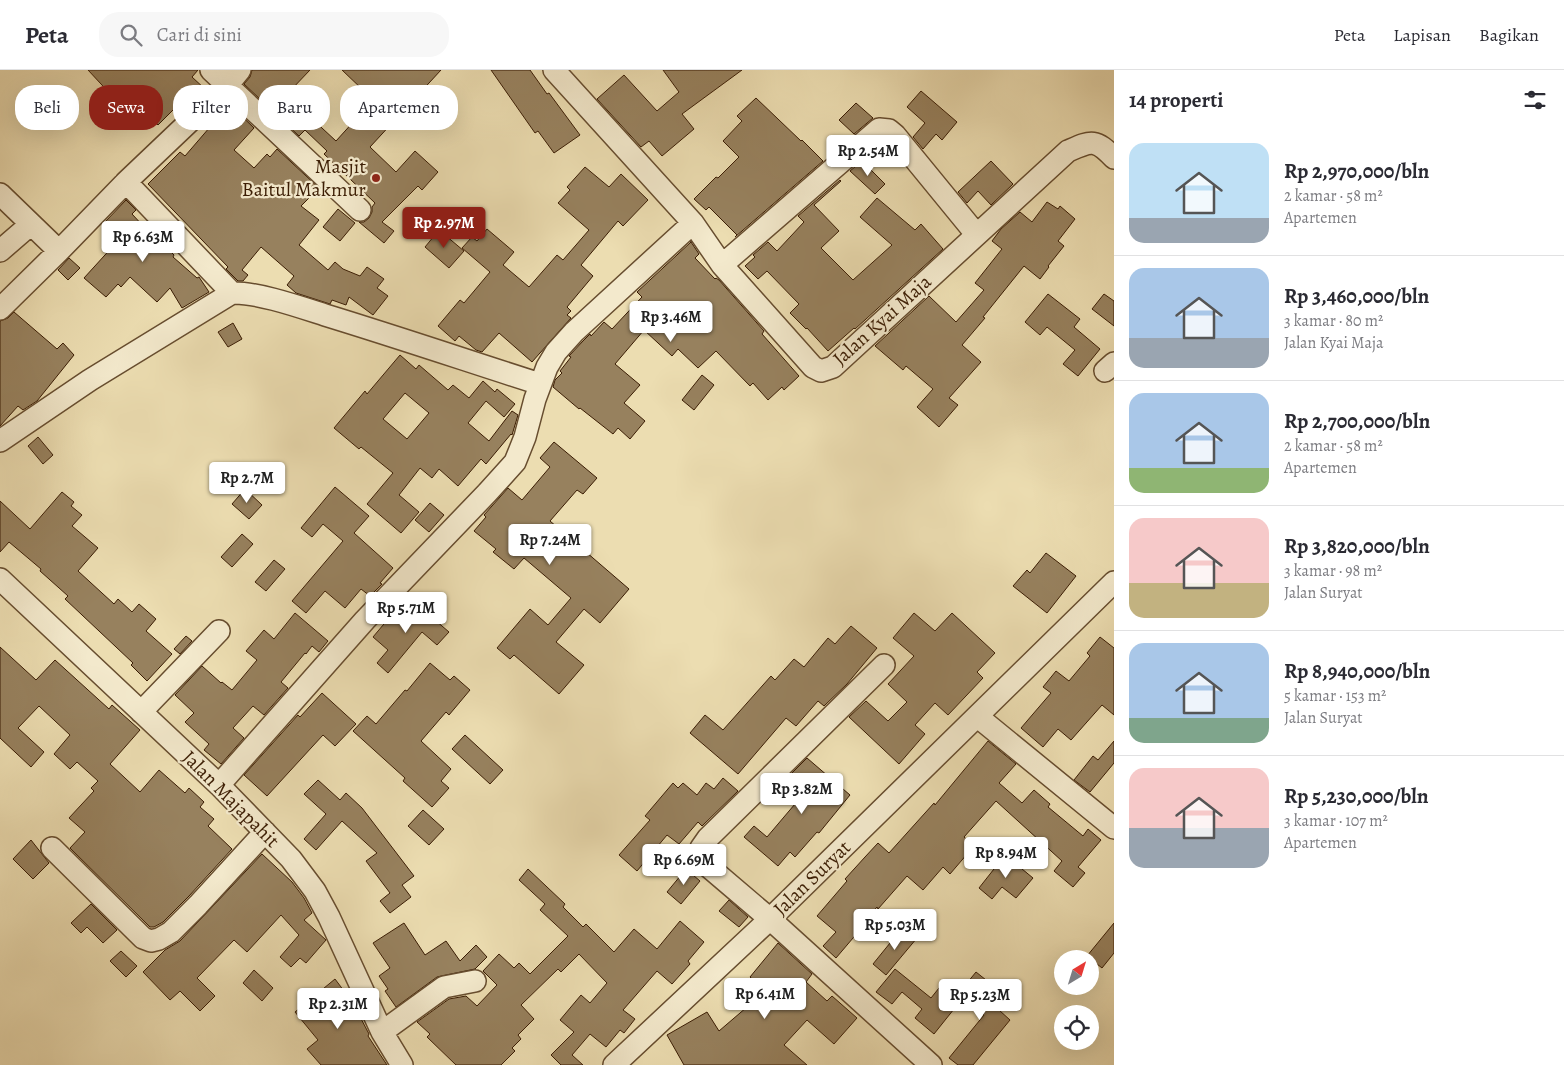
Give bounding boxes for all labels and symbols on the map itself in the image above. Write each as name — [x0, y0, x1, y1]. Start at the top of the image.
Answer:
pin: Rp 2.54M — [816, 134, 920, 177]
place label: Masjit Baitul Makmur — [242, 153, 366, 203]
marker: Masjit Baitul Makmur — [370, 172, 382, 184]
pin: Rp 2.97M — [392, 206, 496, 249]
pin: Rp 6.63M — [91, 220, 195, 263]
street label: Jalan Kyai Maja — [827, 268, 938, 372]
pin: Rp 3.46M — [619, 300, 723, 343]
pin: Rp 2.7M — [201, 462, 293, 504]
pin: Rp 7.24M — [498, 524, 602, 566]
pin: Rp 5.71M — [354, 592, 458, 634]
street label: Jalan Majapahit — [176, 744, 286, 854]
pin: Rp 3.82M — [750, 772, 854, 815]
street label: Jalan Suryat — [767, 834, 857, 922]
pin: Rp 8.94M — [954, 836, 1058, 879]
pin: Rp 6.69M — [632, 844, 736, 886]
pin: Rp 5.03M — [843, 908, 947, 951]
north arrow — [1054, 950, 1099, 995]
pin: Rp 6.41M — [713, 978, 817, 1020]
pin: Rp 5.23M — [928, 978, 1032, 1021]
pin: Rp 2.31M — [286, 988, 390, 1030]

